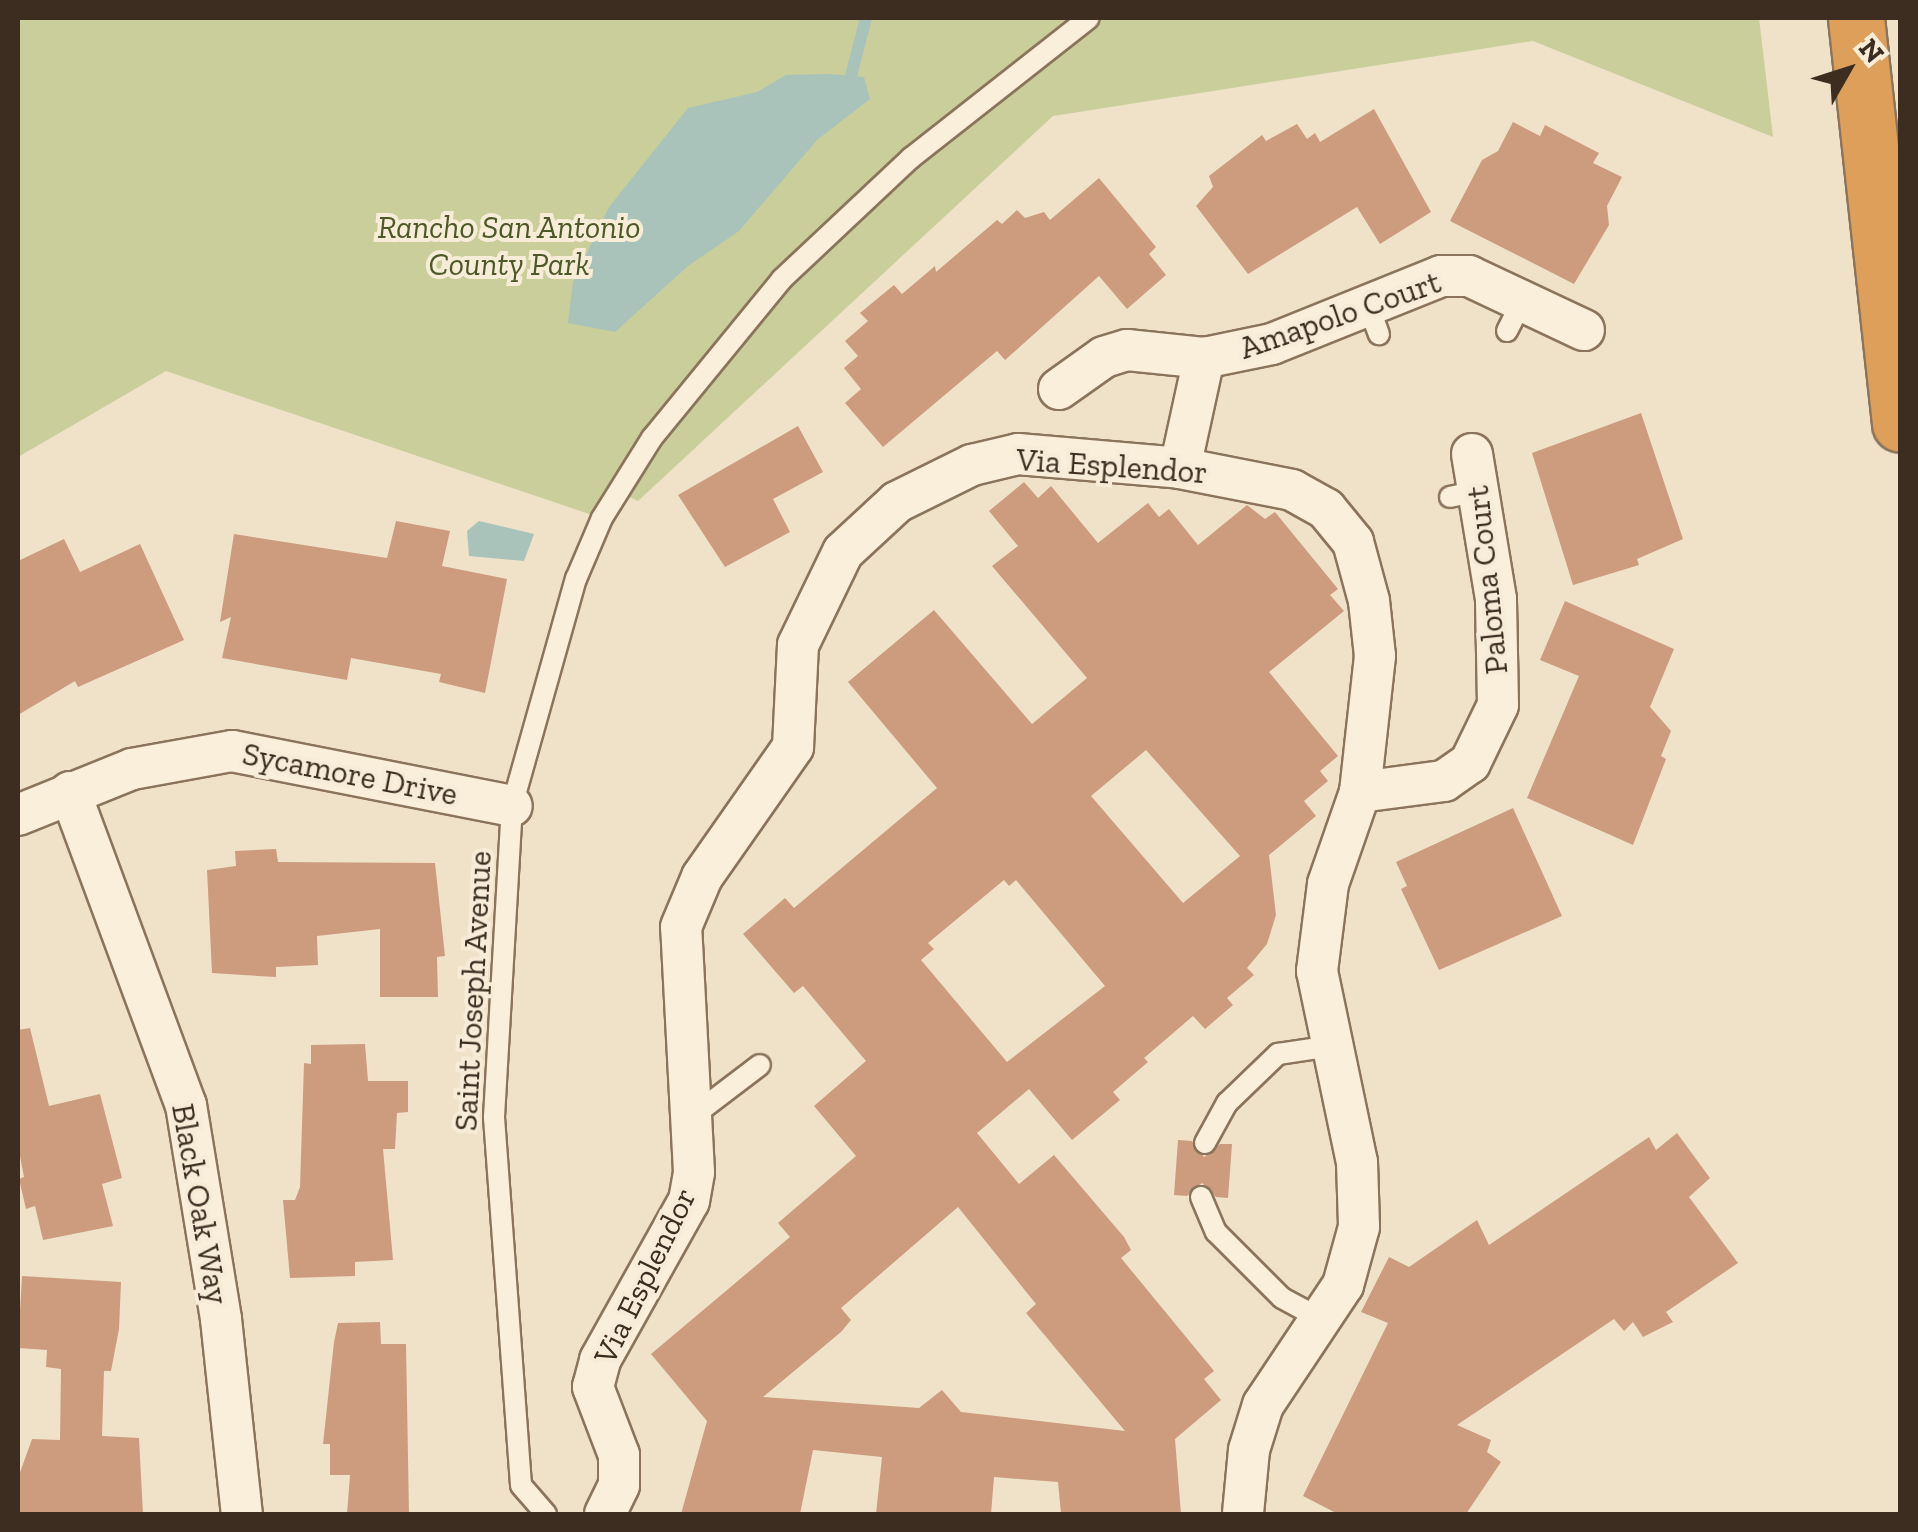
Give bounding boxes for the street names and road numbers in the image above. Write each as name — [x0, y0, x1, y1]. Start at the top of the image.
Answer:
street label: Amapolo Court — [1234, 263, 1446, 367]
street label: Via Esplendor — [1015, 440, 1209, 492]
street label: Paloma Court — [1458, 484, 1516, 676]
street label: Sycamore Drive — [239, 734, 461, 814]
street label: Saint Joseph Avenue — [446, 849, 500, 1133]
street label: Black Oak Way — [163, 1100, 237, 1308]
street label: Via Esplendor — [586, 1182, 704, 1370]

